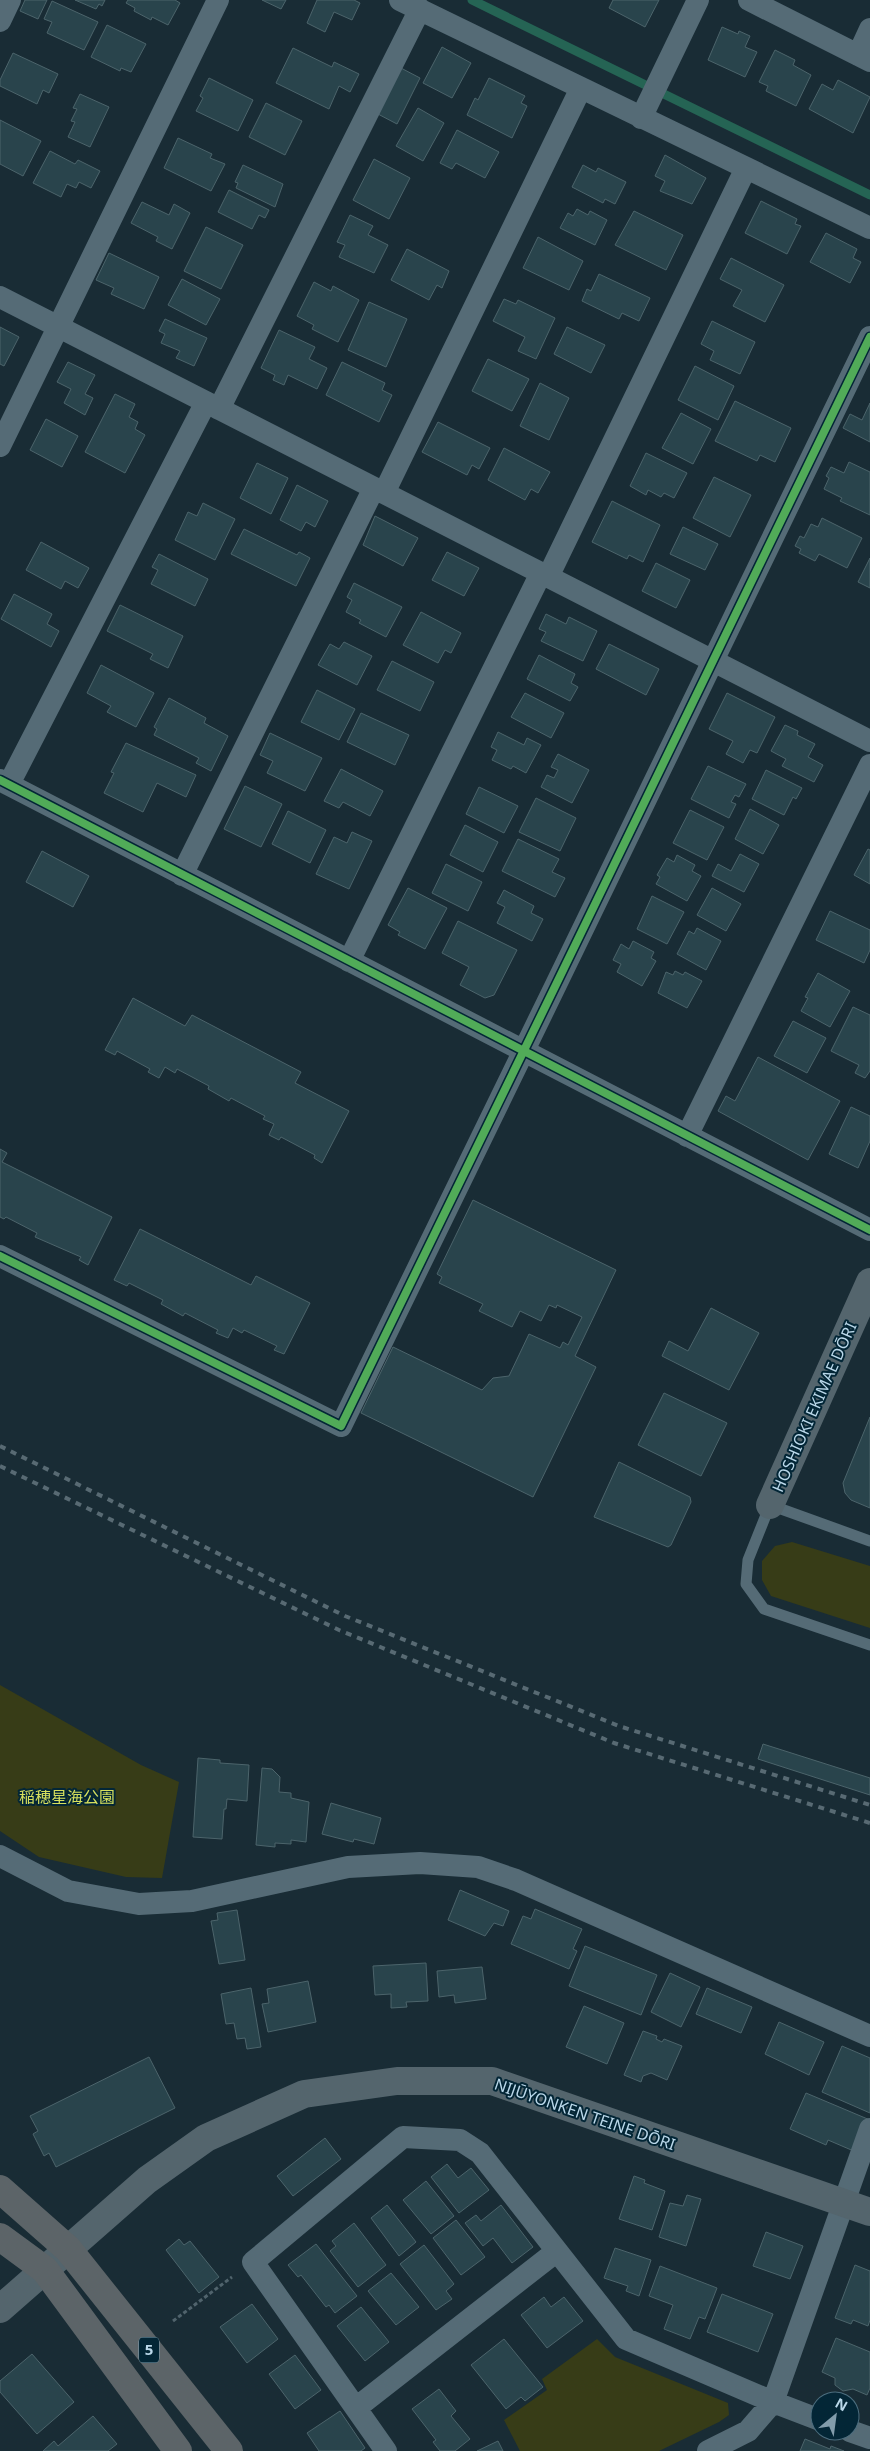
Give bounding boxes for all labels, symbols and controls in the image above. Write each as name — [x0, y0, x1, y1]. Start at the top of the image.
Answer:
street label: HOSHIOKI EKIMAE DŌRI — [767, 1318, 861, 1496]
park label: 稲穂星海公園 — [19, 1786, 115, 1808]
street label: NIJŪYONKEN TEINE DŌRI — [492, 2073, 678, 2155]
road number: 5 — [139, 2338, 159, 2362]
north arrow — [810, 2391, 860, 2441]
text: N — [832, 2393, 851, 2415]

